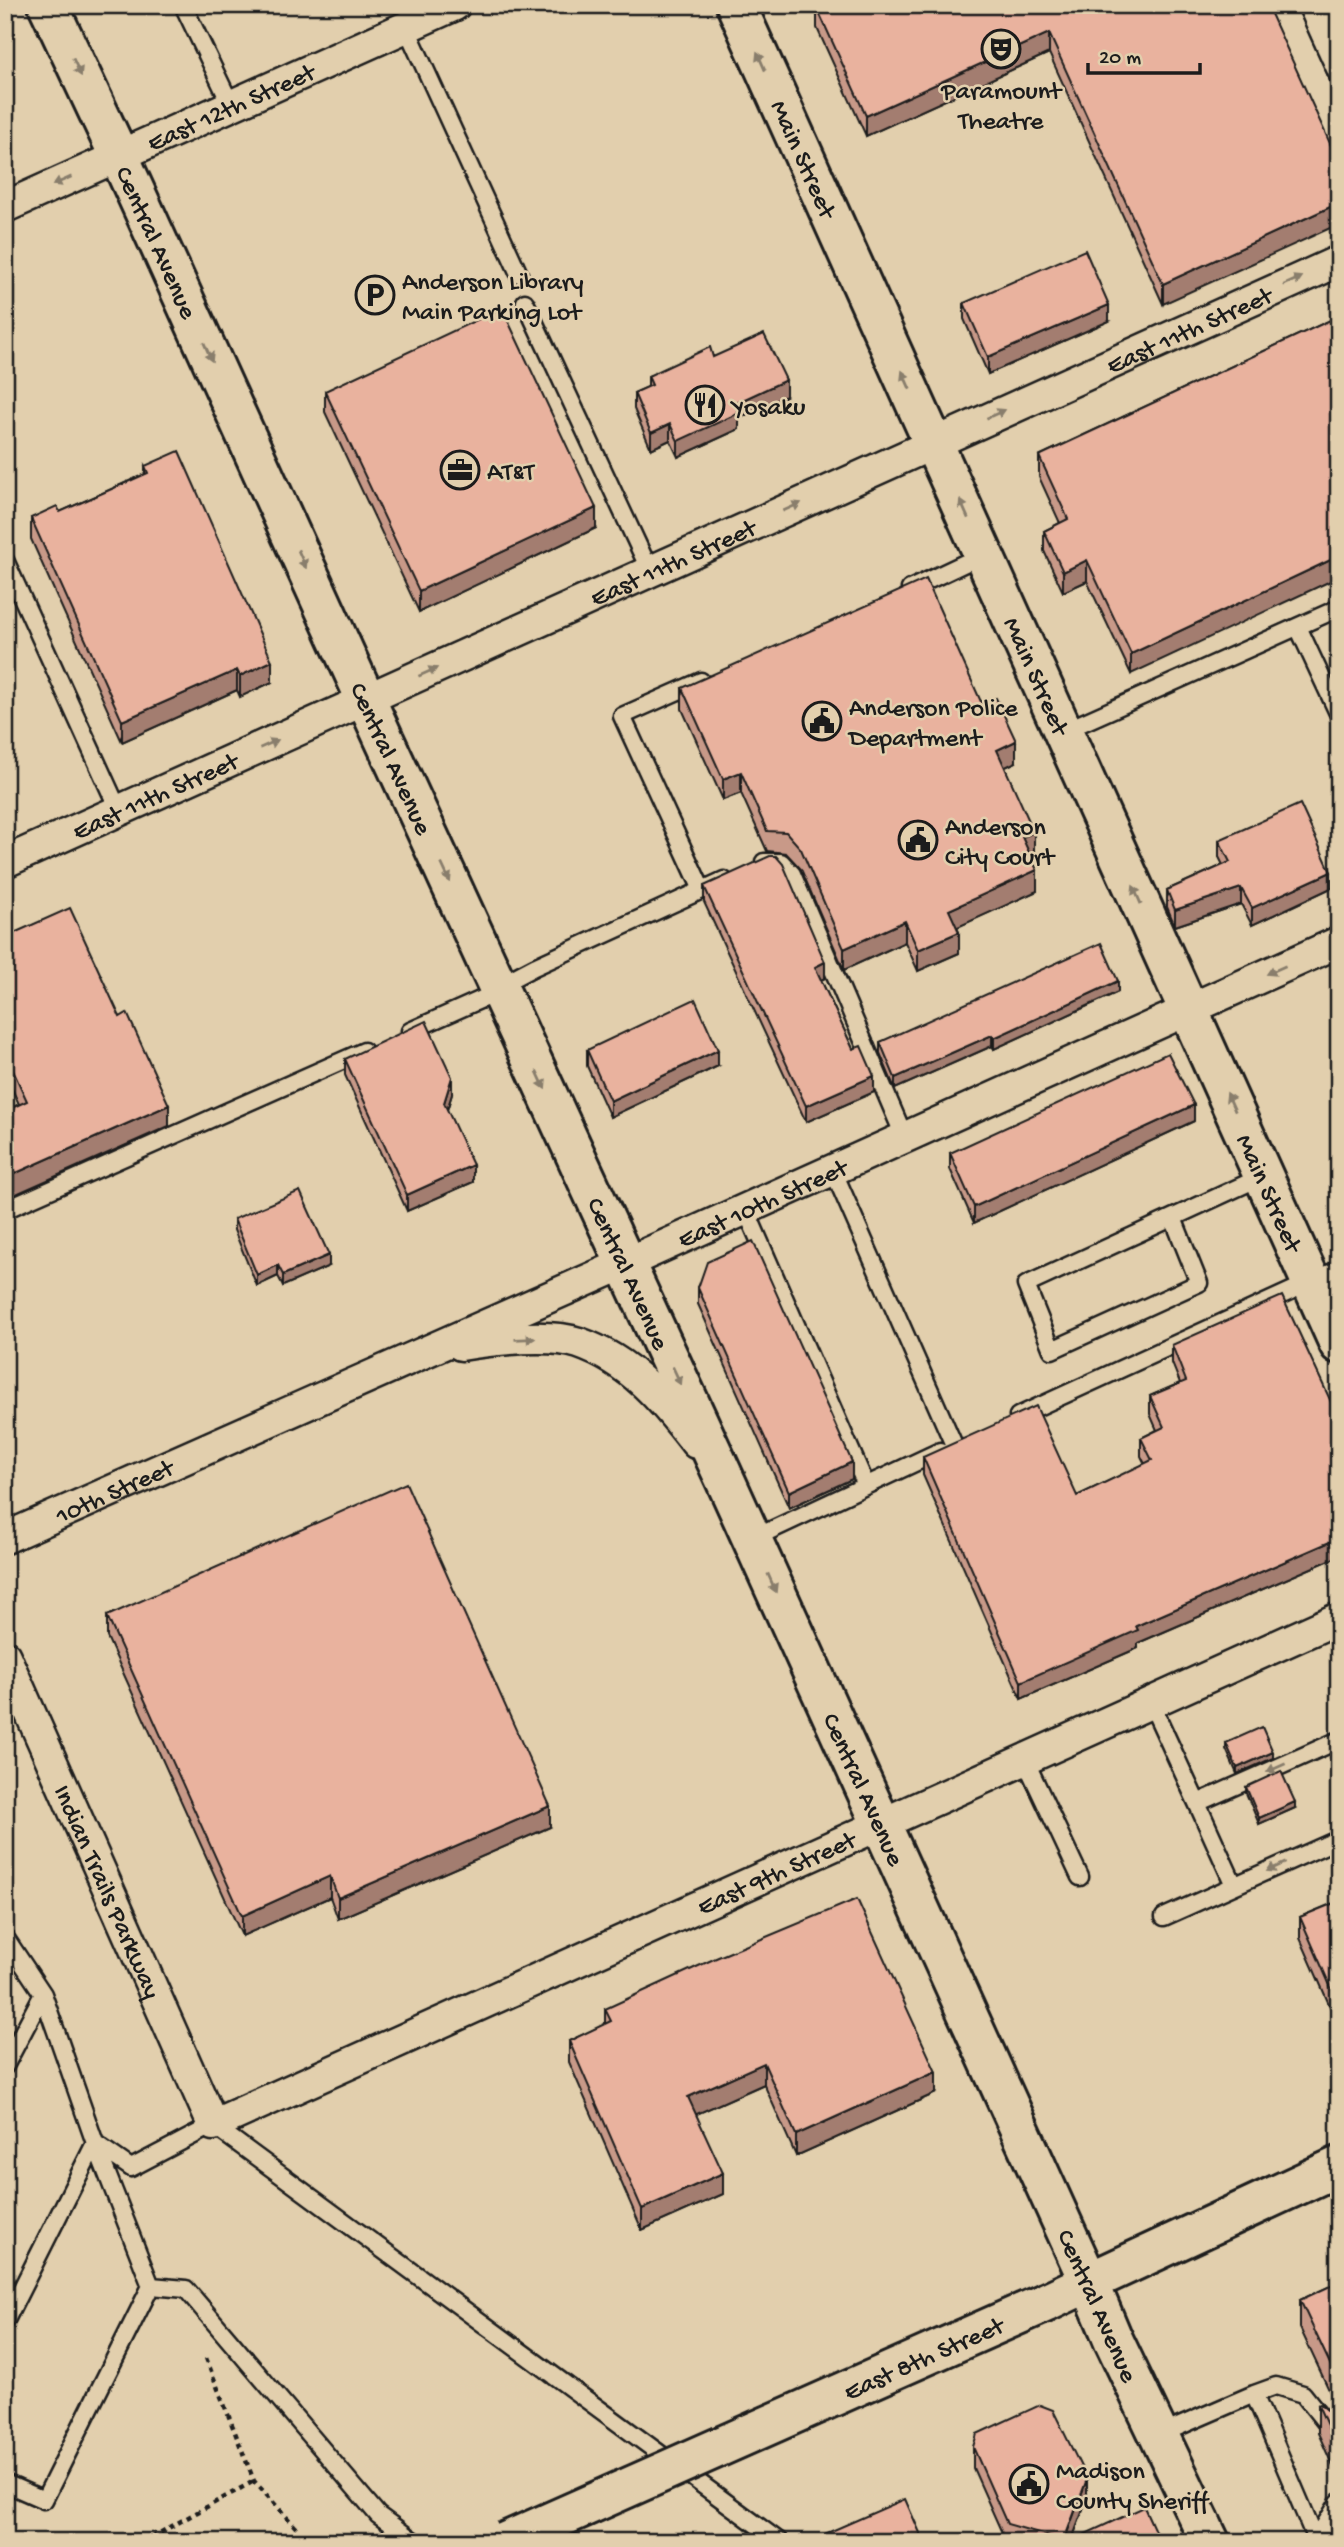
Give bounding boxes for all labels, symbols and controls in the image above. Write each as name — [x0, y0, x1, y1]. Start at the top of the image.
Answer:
theatre icon: Paramount Theatre — [980, 28, 1022, 70]
scale bar — [1088, 32, 1200, 76]
text: 20 m — [1099, 47, 1141, 72]
one-way arrow — [756, 51, 767, 71]
one-way arrow — [71, 57, 83, 77]
street label: East 12th Street — [144, 58, 323, 161]
place label: Paramount Theatre — [940, 78, 1063, 139]
street label: Main Street — [761, 96, 842, 226]
street label: Central Avenue — [106, 162, 202, 325]
one-way arrow — [52, 175, 72, 187]
place label: Anderson Library Main Parking Lot — [402, 269, 584, 330]
parking icon: Anderson Library Main Parking Lot — [354, 274, 396, 316]
one-way arrow — [1283, 275, 1304, 286]
street label: East 11th Street — [1103, 281, 1280, 384]
one-way arrow — [202, 342, 214, 362]
one-way arrow — [900, 370, 912, 390]
restaurant icon: Yosaku — [684, 384, 726, 426]
place label: Yosaku — [730, 394, 805, 425]
one-way arrow — [986, 408, 1006, 420]
office icon: AT&T — [439, 449, 481, 491]
place label: AT&T — [487, 459, 535, 490]
one-way arrow — [958, 498, 969, 519]
one-way arrow — [781, 501, 802, 512]
street label: East 11th Street — [587, 514, 764, 616]
one-way arrow — [296, 549, 308, 569]
street label: Main Street — [994, 613, 1075, 743]
one-way arrow — [418, 666, 438, 678]
street label: Central Avenue — [340, 679, 437, 841]
place label: Anderson Police Department — [847, 695, 1018, 756]
public building icon: Anderson Police Department — [801, 700, 843, 742]
one-way arrow — [259, 738, 279, 750]
street label: East 11th Street — [69, 747, 246, 849]
place label: Anderson City Court — [945, 814, 1056, 875]
public building icon: Anderson City Court — [897, 819, 939, 861]
one-way arrow — [441, 863, 452, 884]
one-way arrow — [1131, 885, 1143, 905]
one-way arrow — [1266, 965, 1287, 976]
one-way arrow — [535, 1070, 547, 1090]
one-way arrow — [1225, 1092, 1236, 1113]
street label: Main Street — [1227, 1130, 1308, 1260]
street label: East 10th Street — [674, 1153, 855, 1258]
street label: Central Avenue — [577, 1194, 674, 1356]
one-way arrow — [514, 1334, 536, 1345]
one-way arrow — [672, 1366, 683, 1386]
street label: 10th Street — [51, 1453, 181, 1534]
one-way arrow — [767, 1572, 778, 1593]
street label: Central Avenue — [813, 1709, 909, 1872]
one-way arrow — [1266, 1763, 1287, 1774]
street label: Indian Trails Parkway — [44, 1781, 166, 2004]
street label: East 9th Street — [693, 1826, 864, 1925]
one-way arrow — [1266, 1862, 1287, 1873]
street label: Central Avenue — [1047, 2226, 1143, 2389]
street label: East 8th Street — [840, 2311, 1011, 2410]
place label: Madison County Sheriff — [1056, 2458, 1210, 2519]
public building icon: Madison County Sheriff — [1008, 2463, 1050, 2505]

